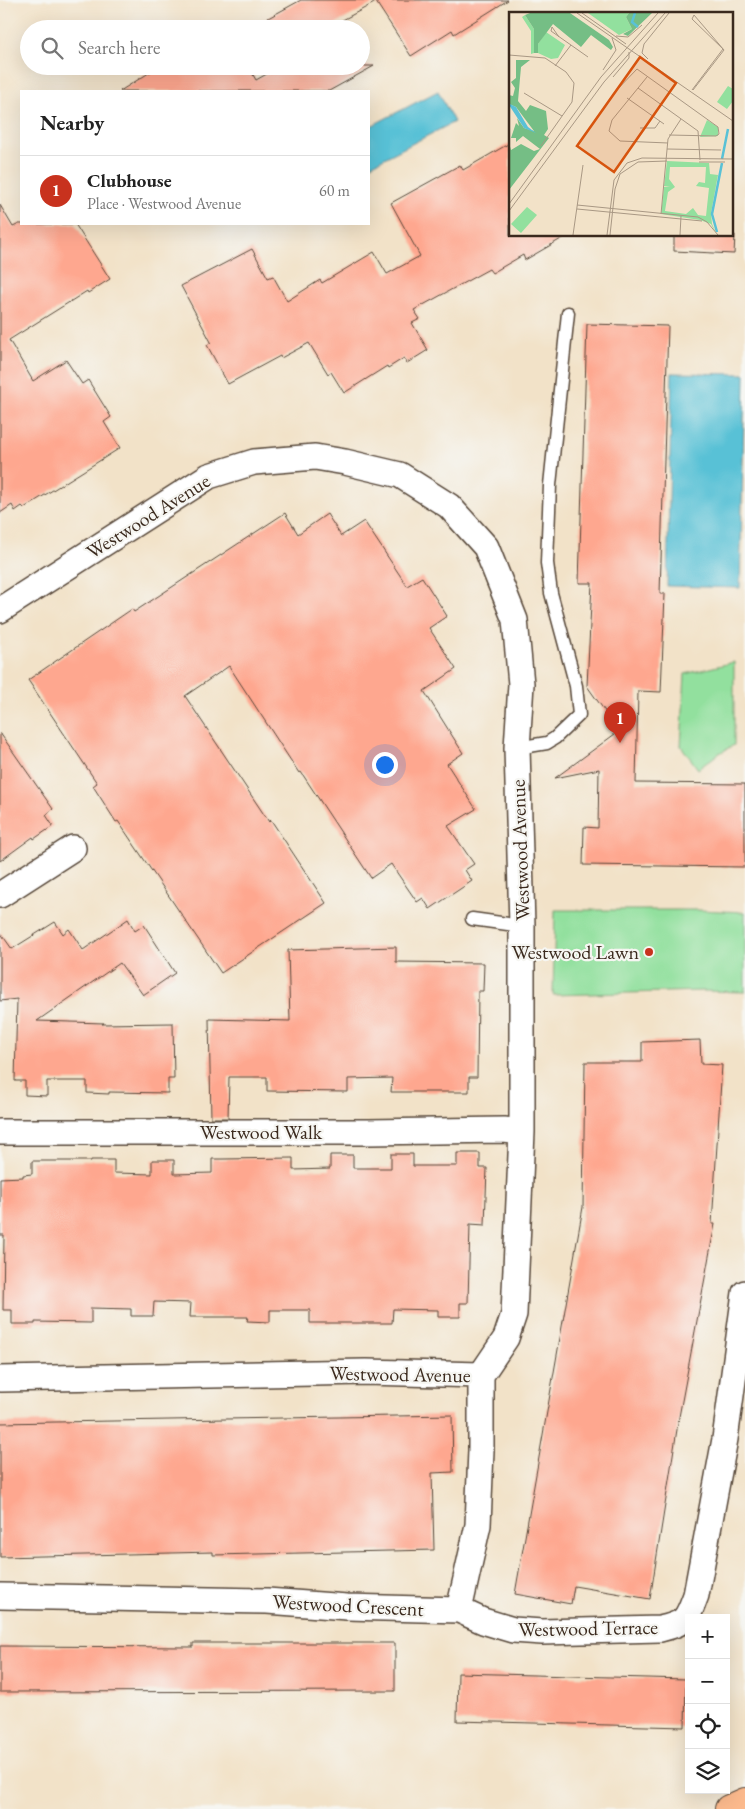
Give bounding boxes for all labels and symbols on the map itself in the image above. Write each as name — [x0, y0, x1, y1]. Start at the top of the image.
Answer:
inset map — [509, 12, 732, 236]
street label: Westwood Avenue — [81, 467, 215, 564]
pin: 1 — [604, 702, 636, 743]
your location — [372, 752, 398, 778]
street label: Westwood Avenue — [505, 779, 535, 921]
place label: Westwood Lawn — [512, 939, 639, 965]
marker: Westwood Lawn — [643, 946, 655, 958]
street label: Westwood Walk — [200, 1119, 323, 1145]
street label: Westwood Avenue — [329, 1360, 471, 1388]
street label: Westwood Crescent — [272, 1588, 425, 1622]
street label: Westwood Terrace — [518, 1614, 658, 1642]

